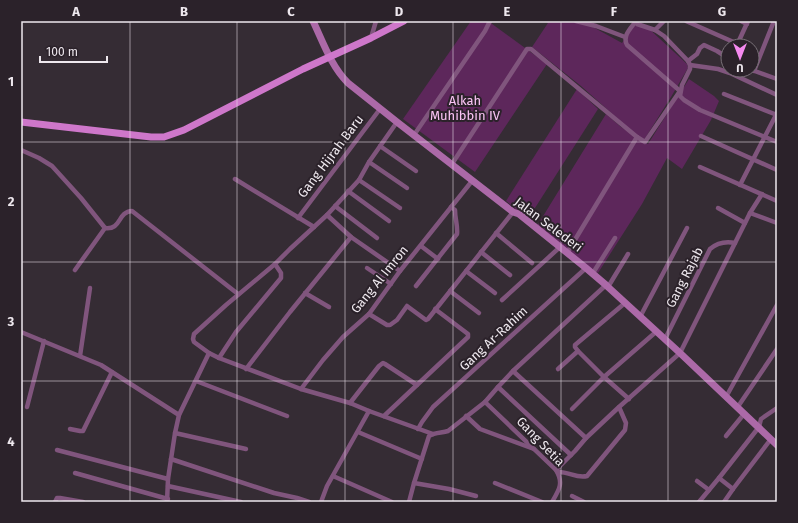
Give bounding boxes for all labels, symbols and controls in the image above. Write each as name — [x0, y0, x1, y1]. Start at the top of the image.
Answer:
text: A — [71, 4, 80, 19]
text: B — [180, 4, 188, 19]
text: C — [287, 4, 295, 19]
text: D — [395, 4, 404, 19]
text: E — [504, 4, 511, 19]
text: F — [611, 4, 618, 19]
text: G — [718, 4, 726, 19]
scale bar — [40, 38, 107, 64]
north arrow — [720, 38, 760, 78]
text: 100 m — [46, 45, 78, 59]
text: U — [736, 61, 744, 74]
text: 1 — [8, 74, 14, 89]
park label: Alkah Muhibbin IV — [430, 93, 501, 123]
street label: Gang Hijrah Baru — [294, 112, 366, 201]
text: 2 — [8, 194, 15, 209]
street label: Jalan Selederi — [512, 194, 586, 255]
street label: Gang Al Imron — [348, 242, 411, 316]
street label: Gang Rajab — [663, 244, 706, 310]
street label: Gang Ar-Rahim — [456, 303, 530, 374]
text: 3 — [7, 314, 15, 329]
street label: Gang Setia — [513, 414, 568, 469]
text: 4 — [7, 434, 15, 449]

